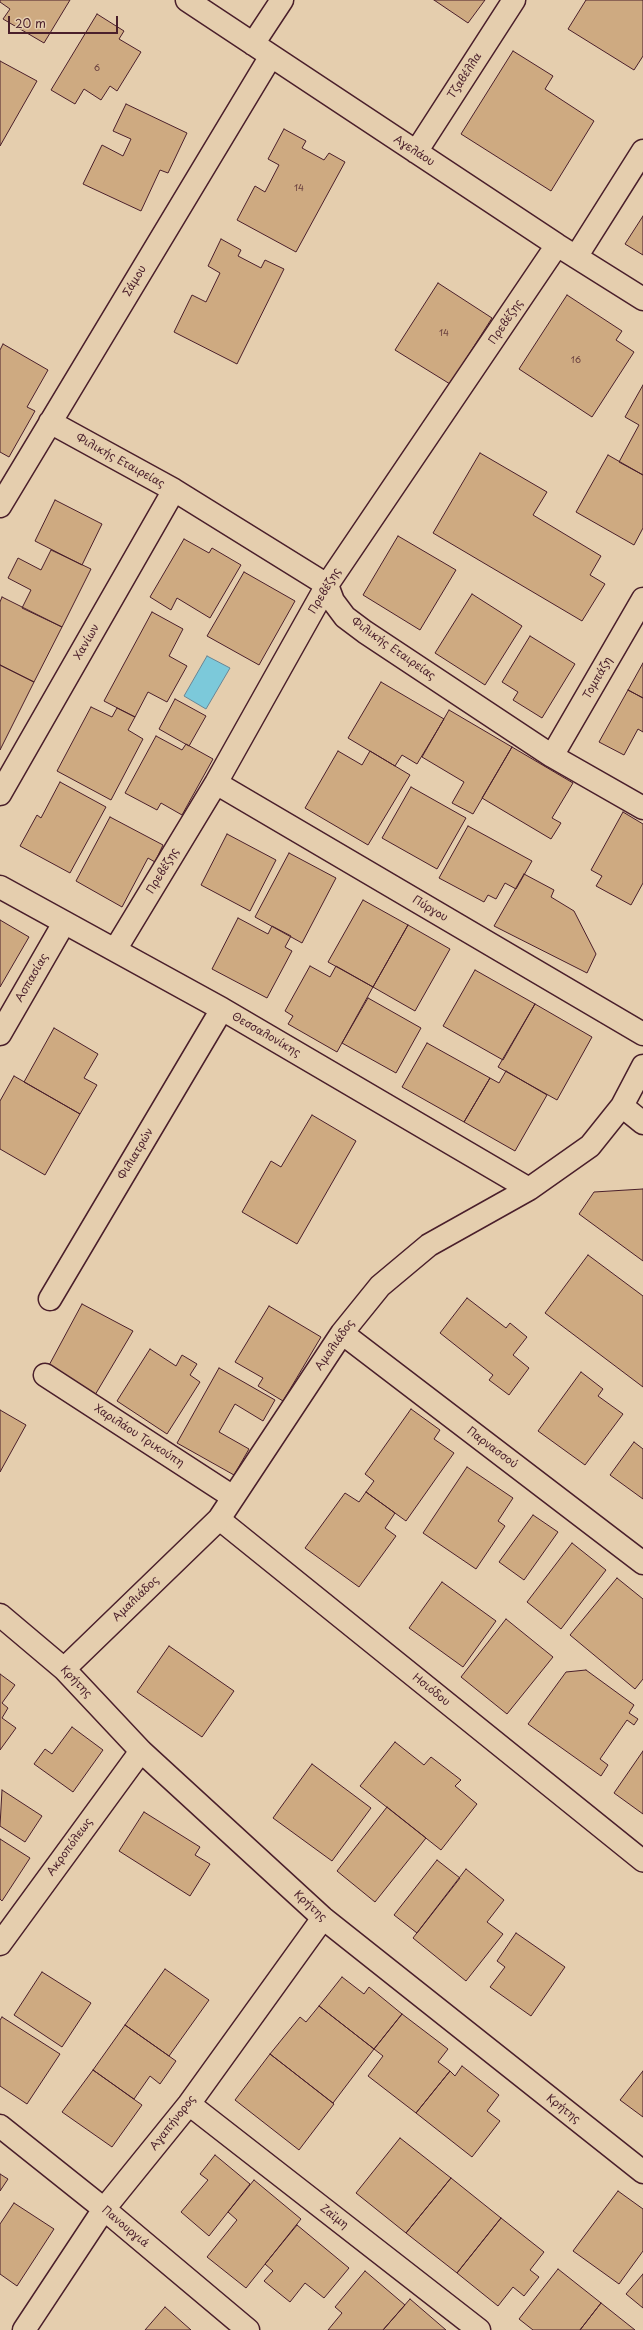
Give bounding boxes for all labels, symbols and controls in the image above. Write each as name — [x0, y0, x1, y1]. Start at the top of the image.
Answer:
scale bar — [10, 8, 120, 34]
text: 20 m — [15, 14, 46, 32]
street label: Τζαβέλλα — [445, 51, 485, 101]
house number: 6 — [94, 64, 100, 74]
street label: Αγελάου — [391, 133, 437, 169]
house number: 14 — [294, 184, 304, 194]
street label: Σάμου — [121, 263, 149, 299]
street label: Πρεβέζης — [486, 297, 526, 347]
house number: 14 — [439, 329, 449, 339]
house number: 16 — [571, 356, 581, 366]
street label: Φιλικής Εταιρείας — [73, 431, 167, 491]
street label: Πρεβέζης — [306, 566, 344, 616]
street label: Φιλικής Εταιρείας — [348, 615, 438, 683]
street label: Χανίων — [71, 622, 103, 662]
street label: Τομπάζη — [581, 655, 615, 701]
street label: Πρεβέζης — [144, 846, 182, 896]
street label: Πύργου — [410, 893, 450, 925]
street label: Ασπασίας — [13, 951, 51, 1005]
street label: Θεσσαλονίκης — [229, 1010, 303, 1060]
street label: Φιλιατρών — [115, 1126, 157, 1182]
street label: Αμαλιάδος — [313, 1317, 357, 1373]
street label: Χαριλάου Τρικούπη — [92, 1402, 186, 1470]
street label: Παρνασσού — [464, 1425, 520, 1471]
street label: Αμαλιάδος — [110, 1574, 162, 1624]
street label: Κρήτης — [58, 1663, 94, 1701]
street label: Ησιόδου — [410, 1671, 452, 1709]
street label: Ακροπόλεως — [45, 1815, 95, 1879]
street label: Κρήτης — [291, 1888, 329, 1924]
street label: Κρήτης — [543, 2092, 583, 2126]
street label: Αγαπήνορος — [147, 2093, 199, 2153]
street label: Ζαϊμη — [317, 2202, 351, 2232]
street label: Πανουργιά — [99, 2204, 151, 2250]

